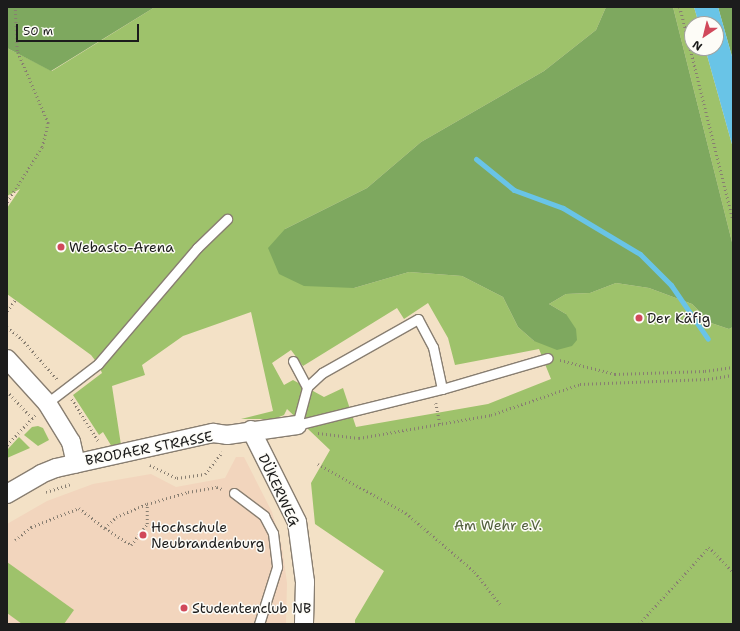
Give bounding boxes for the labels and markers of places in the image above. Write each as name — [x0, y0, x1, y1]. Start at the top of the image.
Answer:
place label: Webasto-Arena — [69, 239, 174, 255]
marker: Webasto-Arena — [56, 242, 66, 252]
place label: Der Käfig — [647, 310, 710, 326]
marker: Der Käfig — [634, 313, 644, 323]
place label: Hochschule Neubrandenburg — [151, 519, 264, 552]
marker: Hochschule Neubrandenburg — [138, 530, 148, 540]
place label: Studentenclub NB — [192, 600, 311, 616]
marker: Studentenclub NB — [179, 603, 189, 613]

